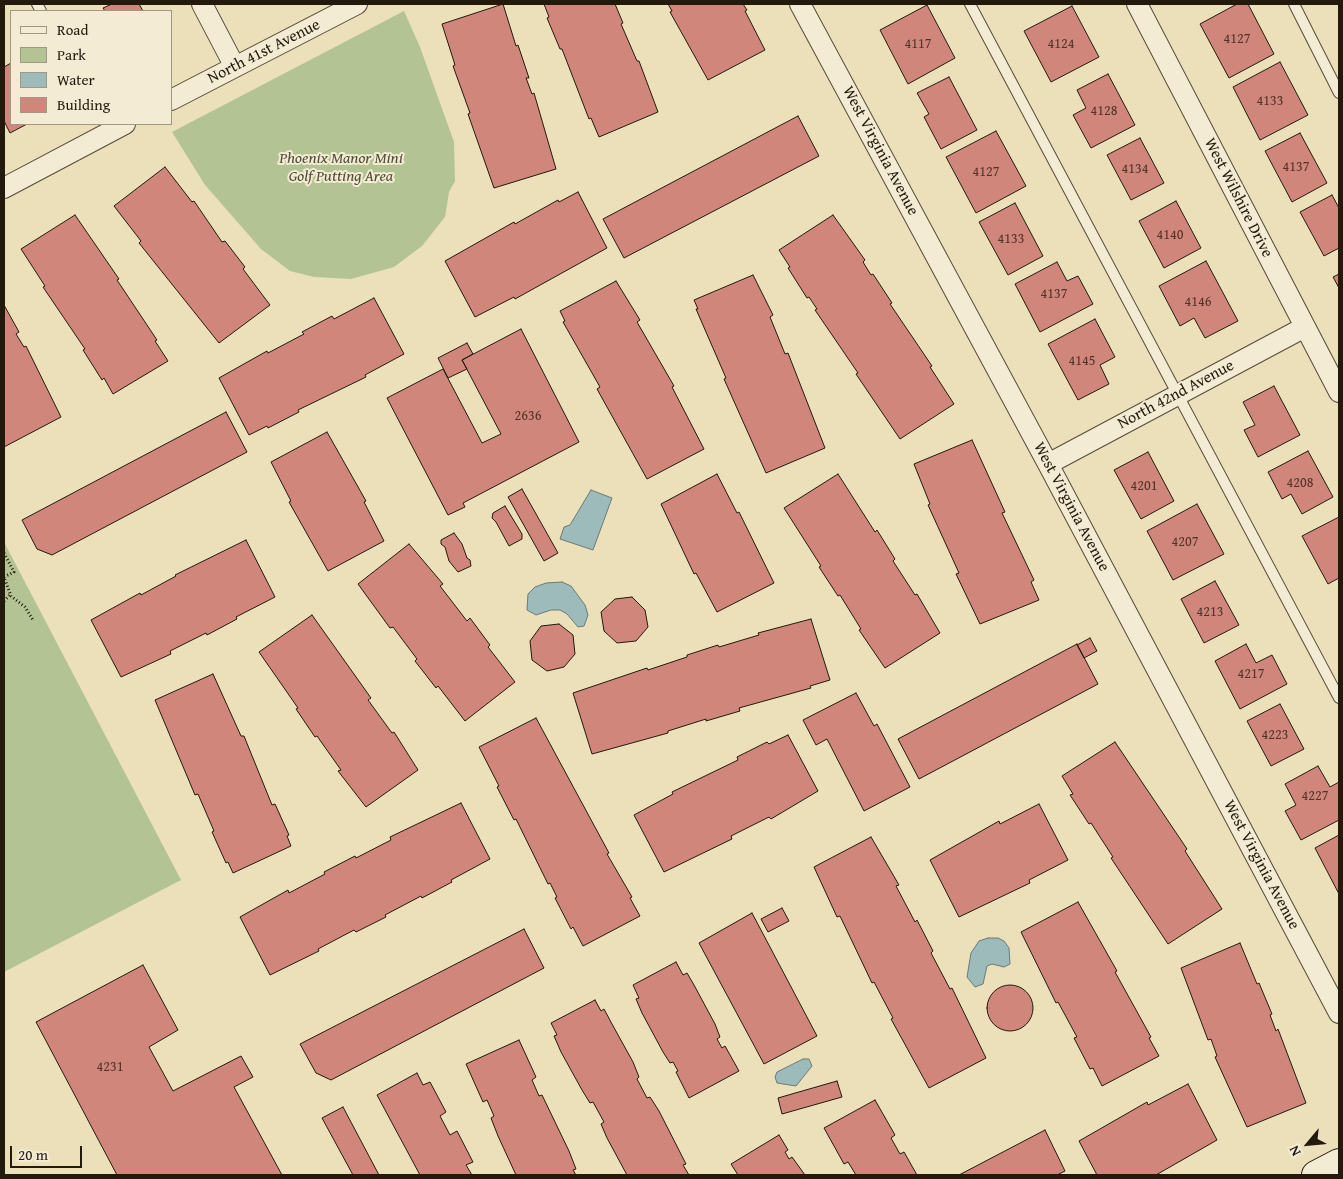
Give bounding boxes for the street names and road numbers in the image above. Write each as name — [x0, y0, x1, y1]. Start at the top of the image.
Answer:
street label: North 41st Avenue — [205, 15, 323, 89]
street label: West Virginia Avenue — [838, 83, 922, 219]
street label: West Wilshire Drive — [1200, 135, 1276, 261]
street label: North 42nd Avenue — [1115, 356, 1237, 434]
street label: West Virginia Avenue — [1029, 439, 1113, 575]
street label: West Virginia Avenue — [1219, 797, 1303, 933]

